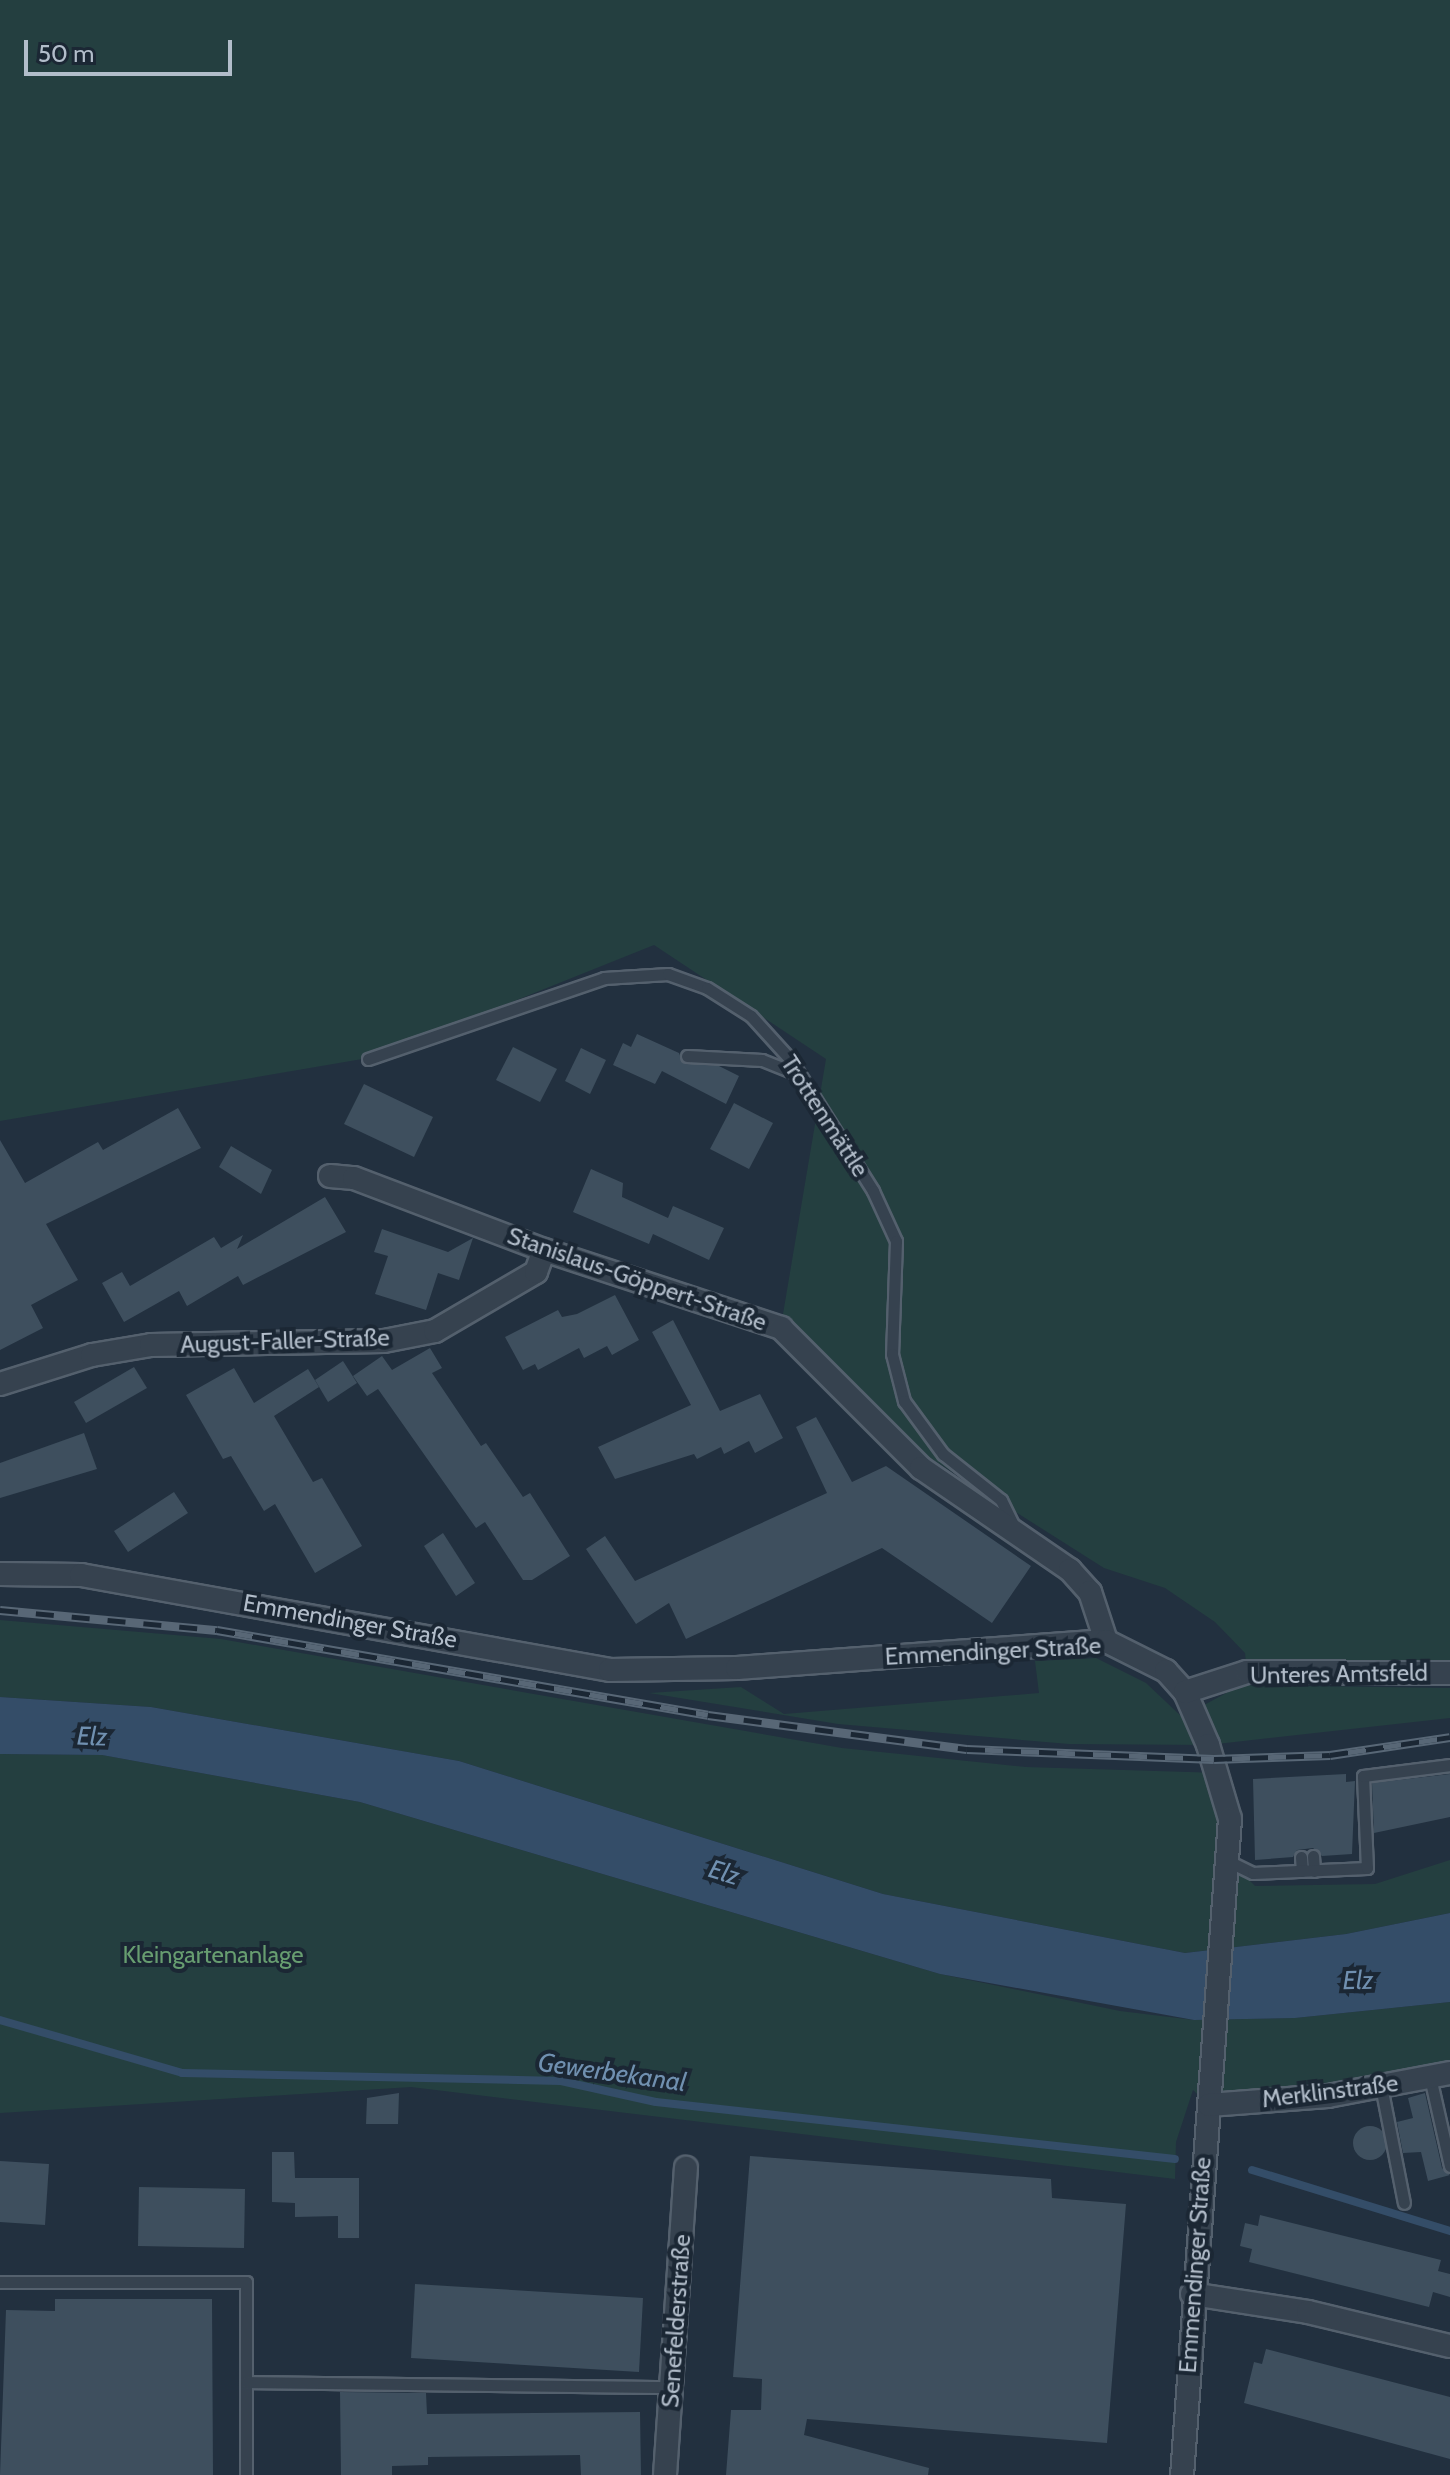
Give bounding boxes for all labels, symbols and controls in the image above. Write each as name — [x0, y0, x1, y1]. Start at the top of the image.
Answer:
scale bar — [28, 24, 236, 74]
text: 50 m — [38, 39, 94, 68]
street label: Trottenmättle — [775, 1050, 875, 1182]
street label: Stanislaus-Göppert-Straße — [504, 1221, 770, 1337]
street label: August-Faller-Straße — [180, 1323, 390, 1359]
street label: Emmendinger Straße — [241, 1588, 459, 1654]
street label: Emmendinger Straße — [884, 1631, 1102, 1671]
street label: Unteres Amtsfeld — [1250, 1658, 1428, 1690]
water label: Elz — [76, 1721, 108, 1753]
water label: Elz — [705, 1854, 743, 1892]
park label: Kleingartenanlage — [122, 1941, 304, 1969]
water label: Elz — [1342, 1965, 1374, 1997]
water label: Gewerbekanal — [536, 2047, 688, 2099]
street label: Merklinstraße — [1260, 2068, 1400, 2114]
street label: Emmendinger Straße — [1173, 2156, 1217, 2374]
street label: Senefelderstraße — [656, 2233, 696, 2409]

